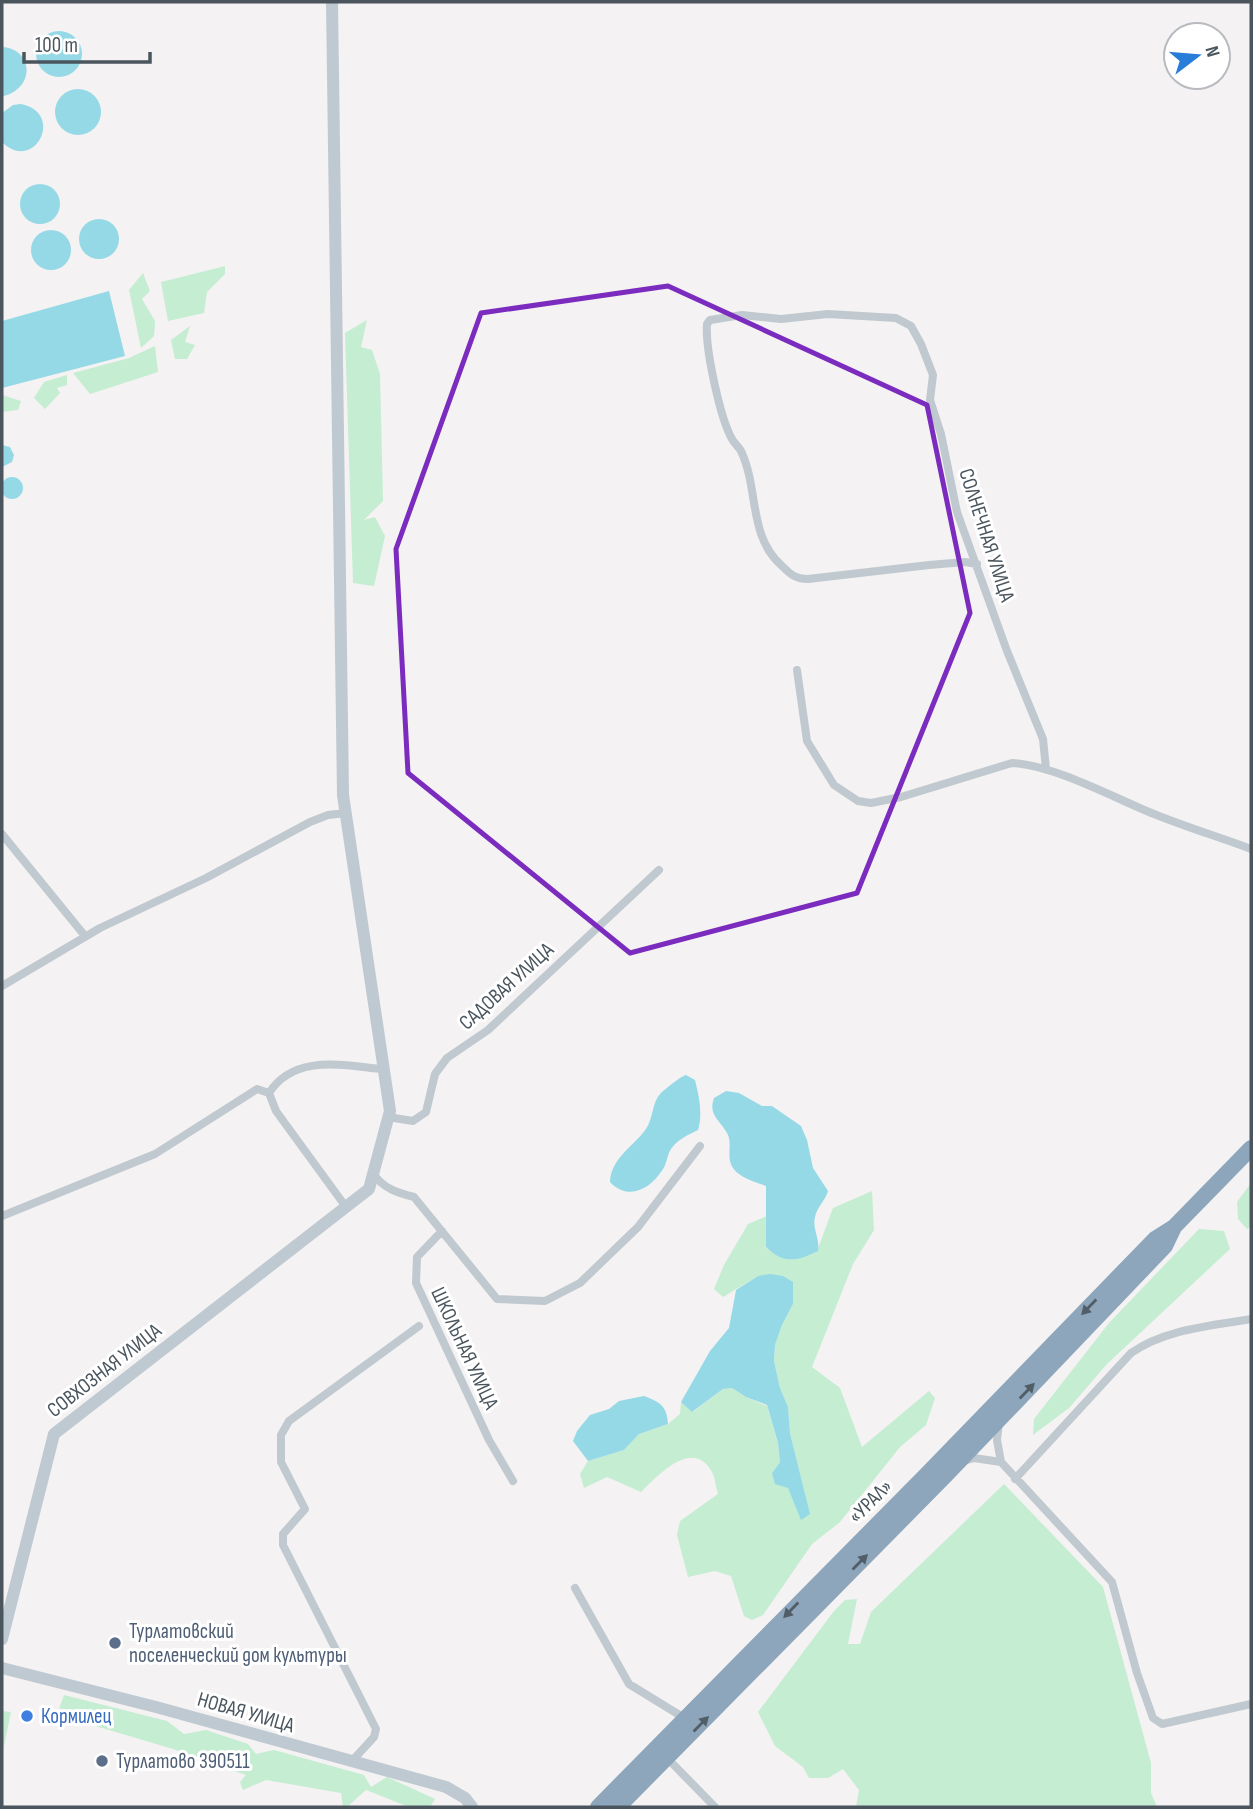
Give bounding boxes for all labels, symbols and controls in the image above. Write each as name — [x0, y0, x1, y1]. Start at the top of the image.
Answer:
scale bar — [24, 21, 150, 65]
north arrow — [1162, 21, 1232, 91]
text: 100 m — [35, 33, 78, 58]
text: N — [1199, 44, 1224, 60]
street label: СОЛНЕЧНАЯ УЛИЦА — [953, 465, 1020, 606]
street label: САДОВАЯ УЛИЦА — [454, 937, 559, 1035]
street label: ШКОЛЬНАЯ УЛИЦА — [425, 1283, 504, 1414]
one-way arrow — [1081, 1298, 1097, 1315]
street label: СОВХОЗНАЯ УЛИЦА — [42, 1318, 167, 1423]
one-way arrow — [1019, 1382, 1036, 1399]
street label: «УРАЛ» — [843, 1474, 898, 1529]
one-way arrow — [852, 1554, 868, 1571]
one-way arrow — [784, 1601, 800, 1618]
place label: Турлатовский поселенческий дом культуры — [129, 1619, 347, 1668]
marker: Турлатовский поселенческий дом культуры — [107, 1635, 123, 1651]
street label: НОВАЯ УЛИЦА — [195, 1687, 298, 1738]
place label: Кормилец — [41, 1704, 112, 1729]
marker: Кормилец — [19, 1708, 35, 1724]
one-way arrow — [692, 1716, 708, 1733]
place label: Турлатово 390511 — [116, 1749, 250, 1774]
marker: Турлатово 390511 — [94, 1753, 110, 1769]

